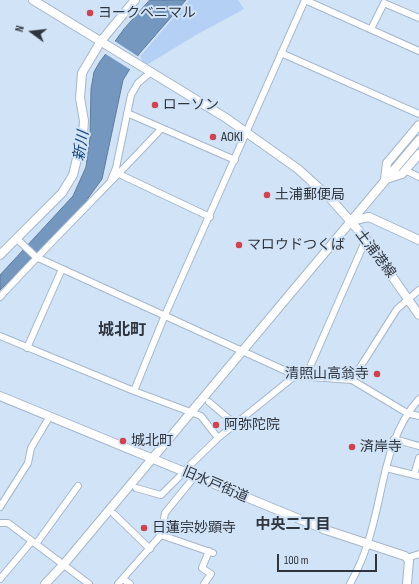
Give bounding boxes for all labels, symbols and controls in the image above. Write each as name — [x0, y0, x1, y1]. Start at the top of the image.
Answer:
place label: ヨークベニマル — [98, 5, 196, 21]
marker: ヨークベニマル — [85, 8, 95, 18]
north arrow — [12, 12, 52, 52]
text: N — [13, 24, 27, 33]
place label: ローソン — [163, 97, 219, 113]
marker: ローソン — [150, 100, 160, 110]
place label: AOKI — [221, 129, 243, 145]
water label: 新川 — [71, 130, 93, 162]
marker: AOKI — [208, 132, 218, 142]
place label: 土浦郵便局 — [275, 187, 345, 203]
marker: 土浦郵便局 — [262, 190, 272, 200]
street label: 土浦港線 — [351, 227, 399, 281]
place label: マロウドつくば — [247, 237, 345, 253]
marker: マロウドつくば — [234, 240, 244, 250]
district label: 城北町 — [98, 321, 146, 341]
place label: 清照山高翁寺 — [285, 366, 369, 382]
marker: 清照山高翁寺 — [372, 369, 382, 379]
place label: 阿弥陀院 — [224, 417, 280, 433]
marker: 阿弥陀院 — [211, 420, 221, 430]
place label: 城北町 — [131, 433, 173, 449]
marker: 城北町 — [118, 436, 128, 446]
place label: 済岸寺 — [360, 439, 402, 455]
marker: 済岸寺 — [347, 442, 357, 452]
street label: 旧水戸街道 — [180, 464, 250, 506]
district label: 中央二丁目 — [256, 516, 330, 534]
place label: 日蓮宗妙顕寺 — [152, 520, 236, 536]
marker: 日蓮宗妙顕寺 — [139, 523, 149, 533]
scale bar — [279, 546, 379, 572]
text: 100 m — [284, 553, 309, 568]

